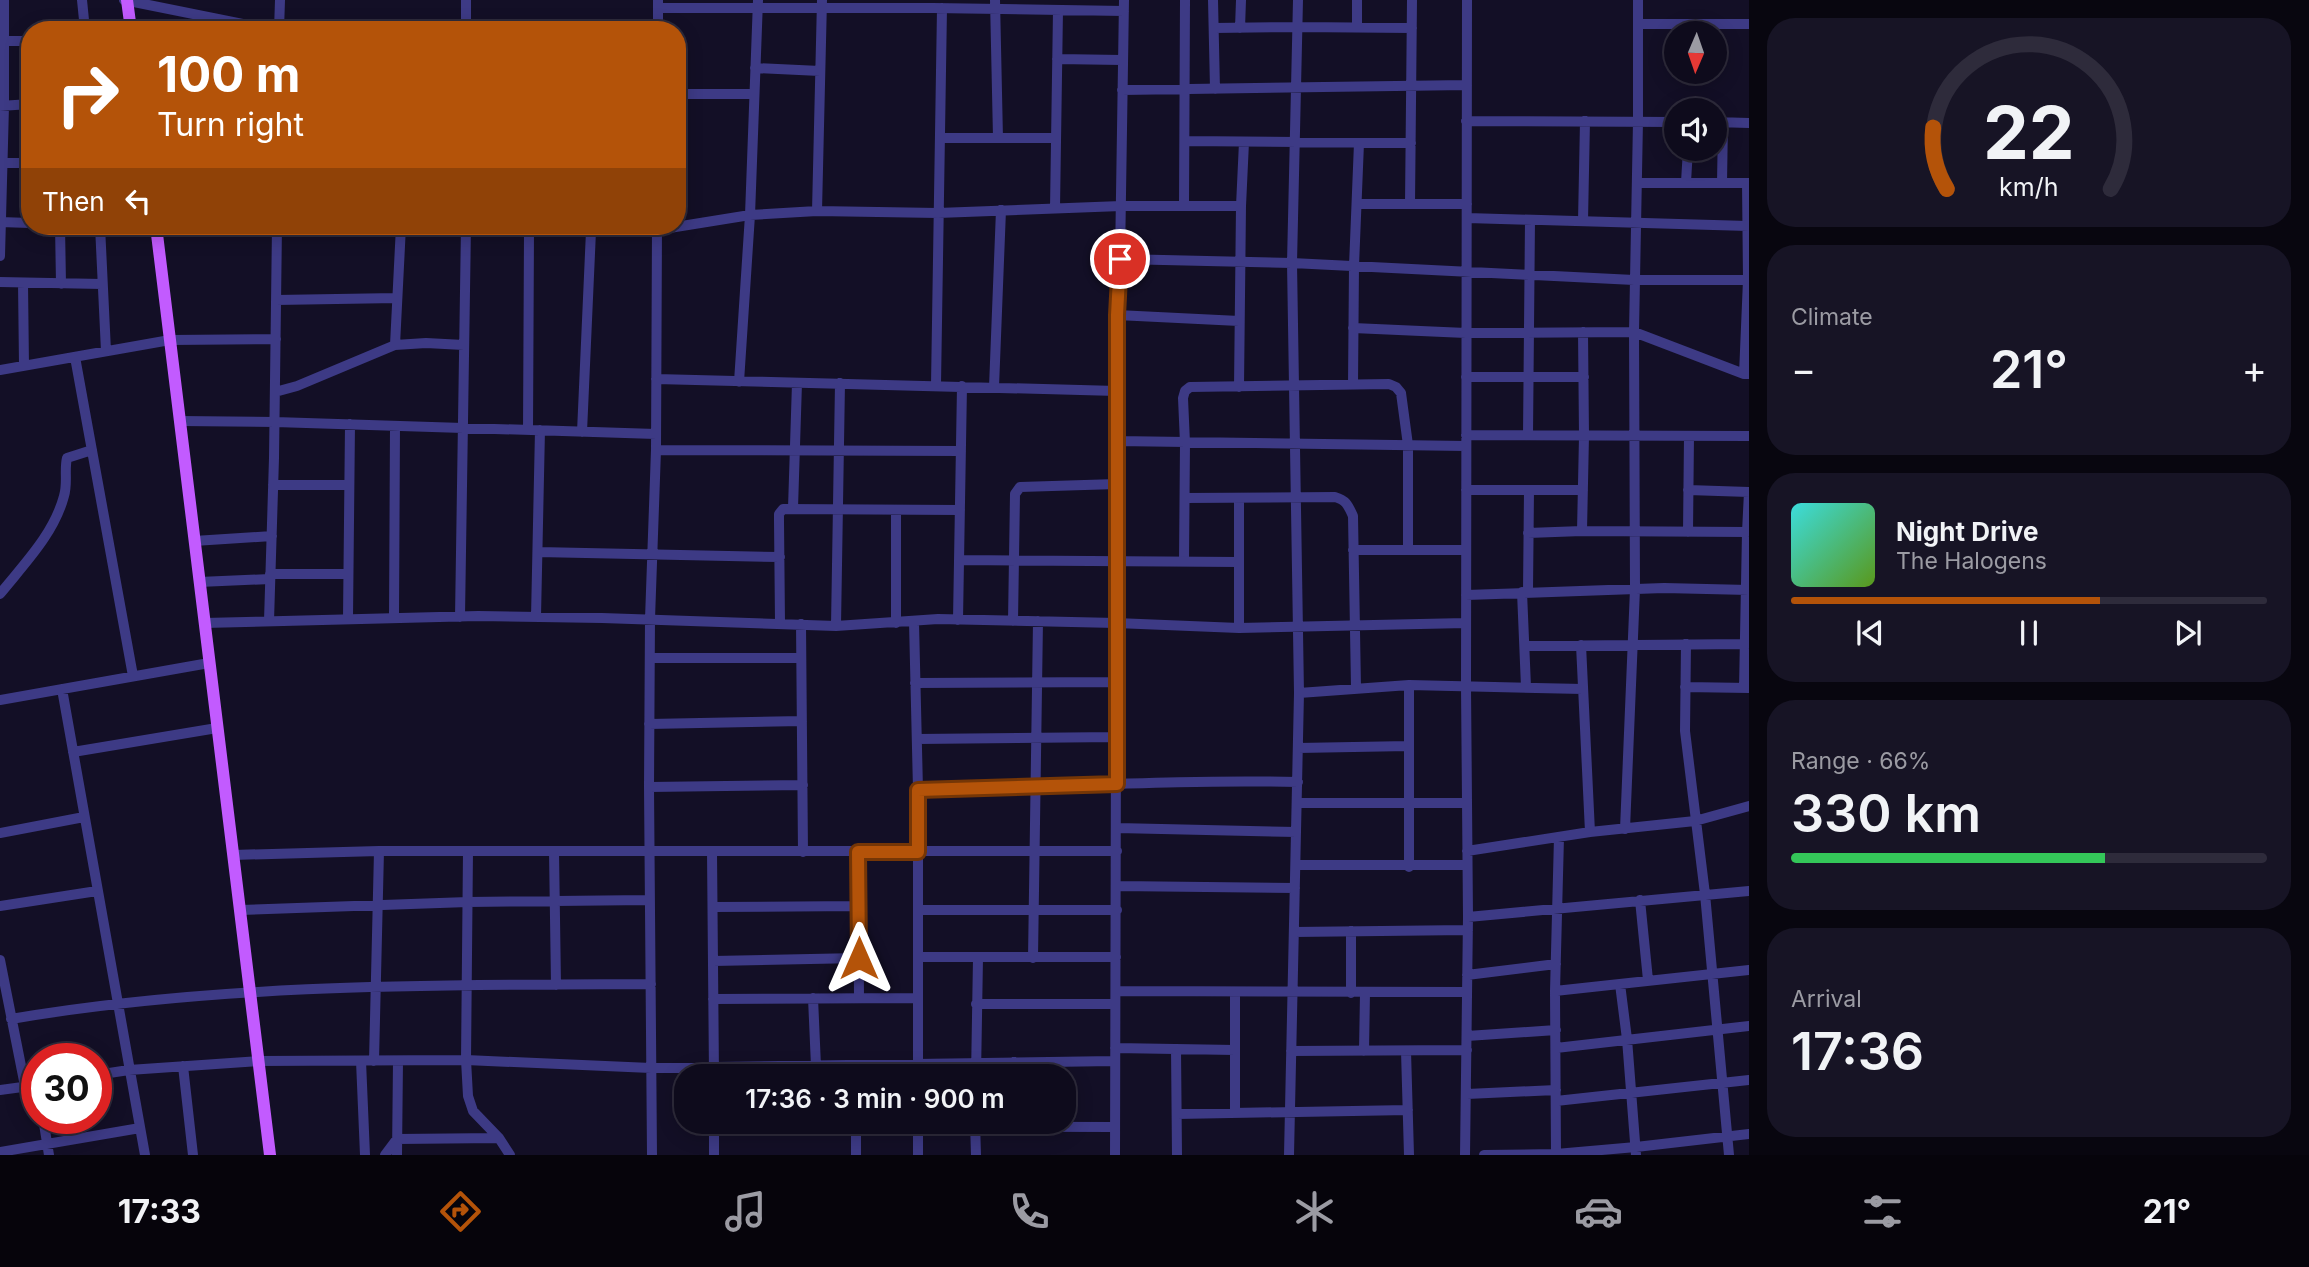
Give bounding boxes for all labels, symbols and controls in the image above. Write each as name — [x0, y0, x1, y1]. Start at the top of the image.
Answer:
north arrow — [1664, 21, 1727, 84]
map controls — [1664, 21, 1727, 161]
text: 100 m — [157, 45, 301, 104]
icon: right — [42, 49, 133, 140]
text: 22 — [1983, 88, 2075, 177]
button: sound — [1664, 98, 1727, 161]
text: Turn right — [157, 105, 304, 144]
text: km/h — [1999, 172, 2059, 202]
icon: left — [119, 182, 157, 220]
text: Then — [42, 186, 105, 217]
pin — [1090, 229, 1150, 289]
icon: arrive — [1101, 240, 1139, 278]
text: Climate — [1791, 303, 1873, 331]
text: 21° — [1990, 338, 2068, 401]
text: − — [1791, 346, 1816, 392]
text: + — [2242, 346, 2267, 392]
text: Night Drive — [1896, 516, 2038, 547]
text: The Halogens — [1896, 547, 2047, 575]
icon: previous — [1851, 614, 1889, 652]
icon: pause — [2010, 614, 2048, 652]
icon: next — [2169, 614, 2207, 652]
text: Range · 66% — [1791, 747, 1930, 775]
text: 330 km — [1791, 782, 1981, 845]
position arrow — [822, 921, 896, 995]
text: Arrival — [1791, 985, 1862, 1013]
text: 17:36 — [1791, 1020, 1924, 1083]
speed limit sign: 30 — [21, 1043, 112, 1134]
text: 17:36 · 3 min · 900 m — [745, 1083, 1005, 1114]
icon: directions — [436, 1187, 485, 1236]
icon: music — [721, 1187, 770, 1236]
icon: phone — [1005, 1187, 1054, 1236]
icon: climate — [1290, 1187, 1339, 1236]
icon: car — [1574, 1187, 1623, 1236]
icon: filters — [1858, 1187, 1907, 1236]
text: 17:33 — [118, 1192, 201, 1231]
text: 21° — [2143, 1192, 2191, 1231]

